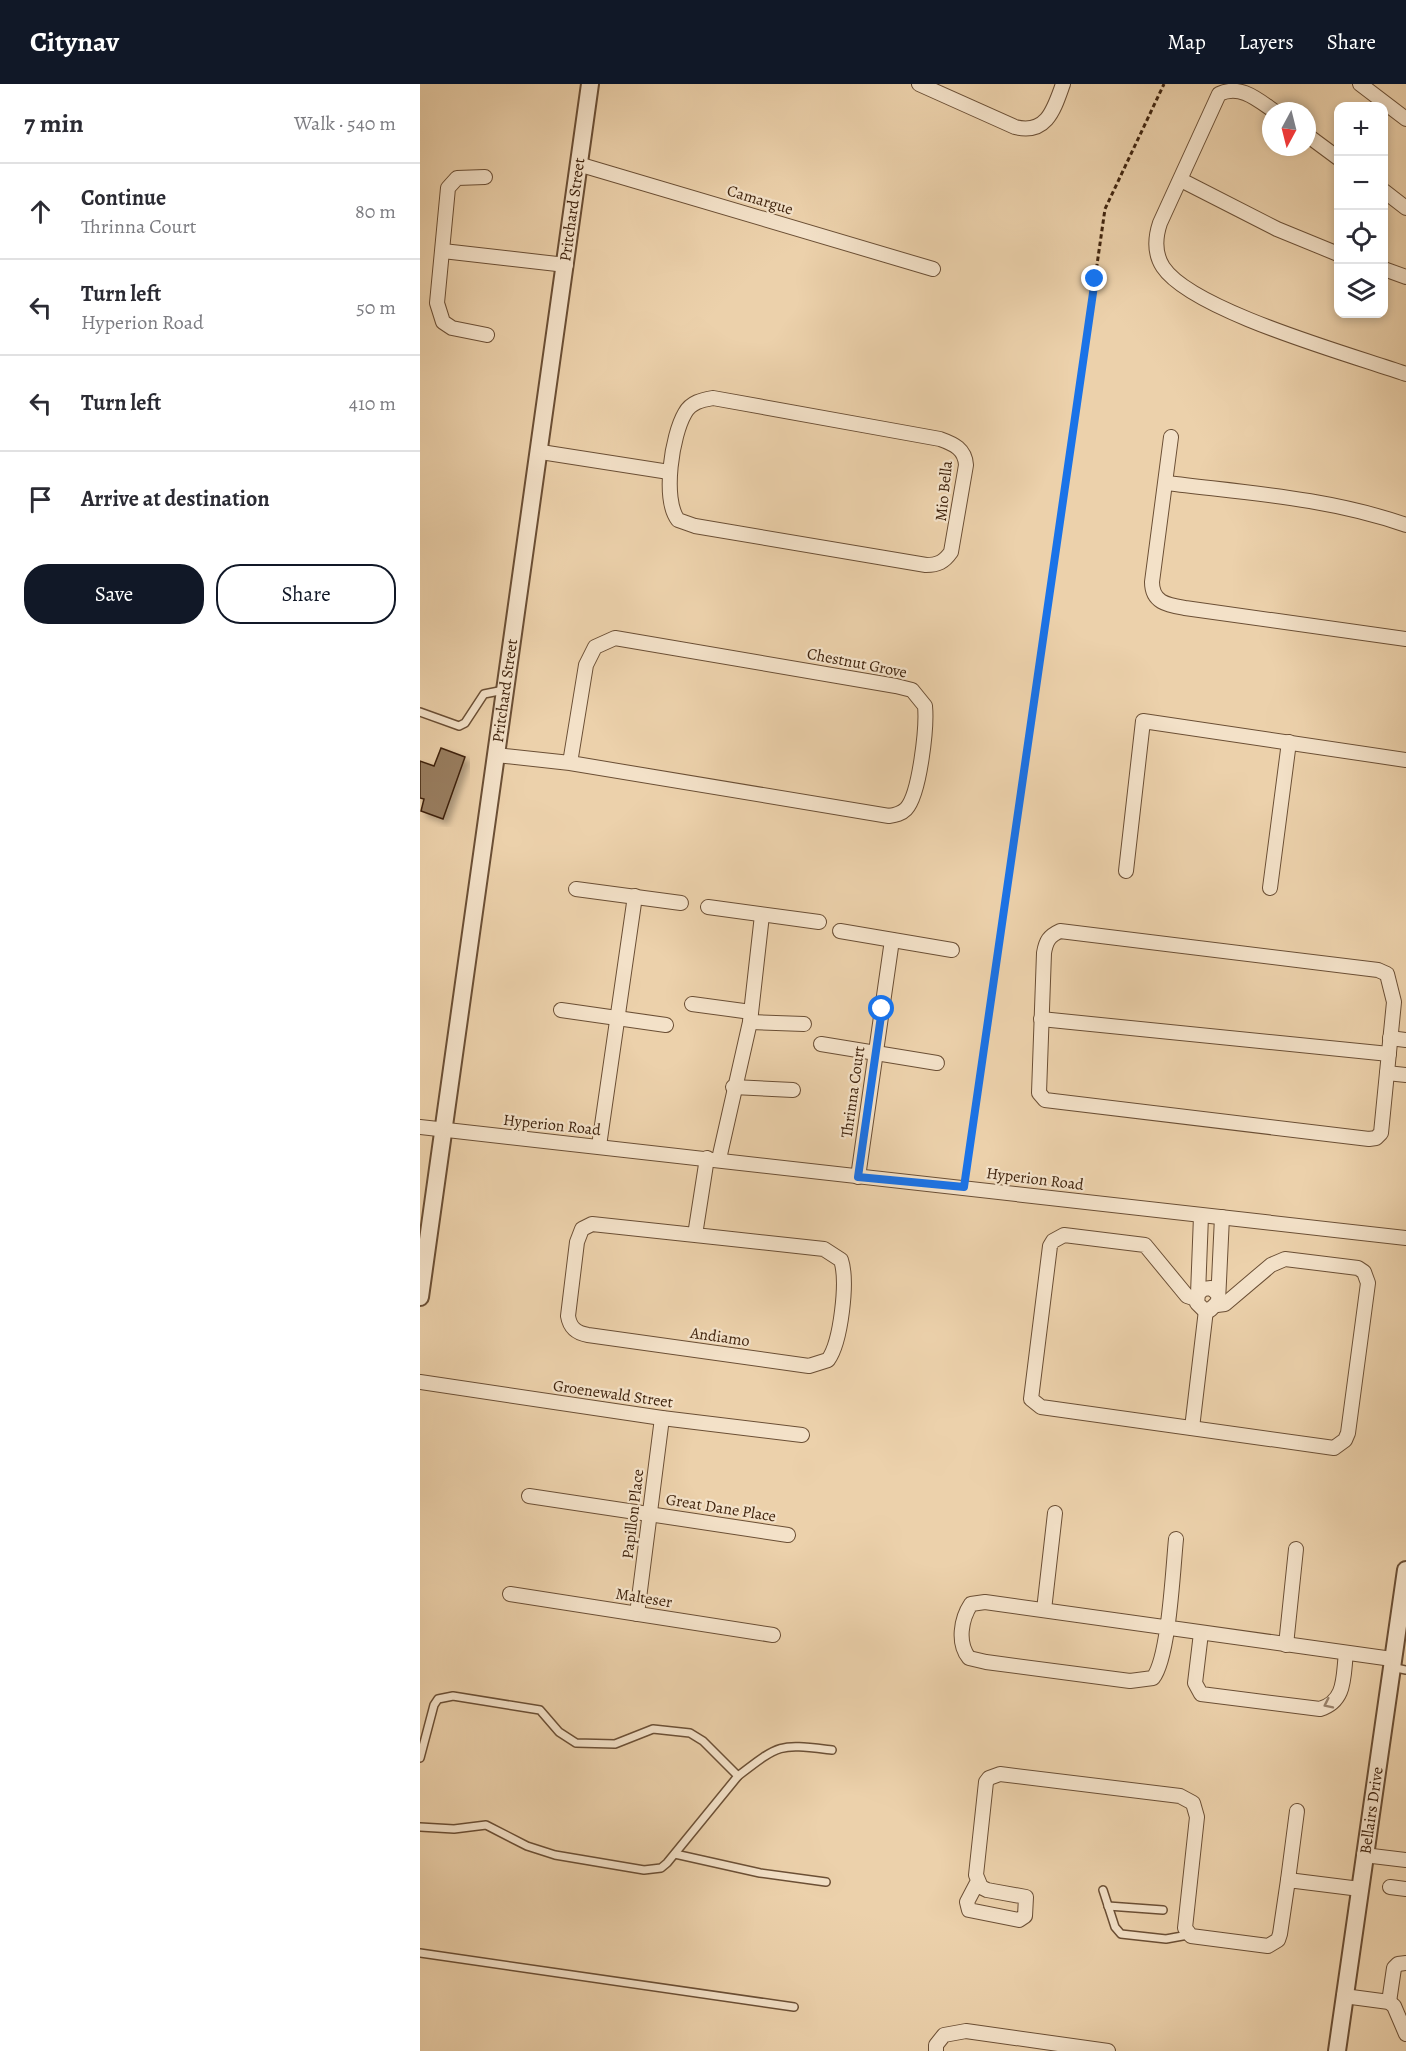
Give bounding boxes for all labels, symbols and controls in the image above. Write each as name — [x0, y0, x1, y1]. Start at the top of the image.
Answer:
text: Citynav — [30, 23, 119, 61]
text: Map — [1167, 28, 1206, 56]
text: Layers — [1239, 28, 1294, 56]
text: Share — [1327, 28, 1376, 56]
north arrow — [1262, 102, 1316, 156]
map controls — [1334, 102, 1388, 318]
button: + — [1334, 102, 1388, 156]
text: 7 min — [24, 106, 84, 141]
text: Walk · 540 m — [294, 110, 396, 137]
street label: Pritchard Street — [554, 156, 591, 263]
button: − — [1334, 156, 1388, 210]
street label: Camargue — [724, 180, 796, 220]
text: Continue — [81, 183, 166, 213]
icon: ahead — [24, 195, 57, 228]
text: 80 m — [355, 198, 396, 225]
button: locate — [1334, 210, 1388, 264]
text: Thrinna Court — [81, 213, 196, 240]
button: layers — [1334, 264, 1388, 318]
route end — [1081, 265, 1107, 291]
text: Turn left — [81, 279, 161, 309]
icon: left — [24, 291, 57, 324]
text: 50 m — [356, 294, 396, 321]
text: Hyperion Road — [81, 309, 204, 336]
icon: left — [24, 387, 57, 420]
text: Turn left — [81, 388, 161, 418]
text: 410 m — [349, 390, 396, 417]
street label: Mio Bella — [930, 459, 958, 522]
icon: arrive — [24, 483, 57, 516]
text: Arrive at destination — [81, 484, 270, 514]
button: Save — [24, 564, 204, 624]
button: Share — [216, 564, 396, 624]
street label: Pritchard Street — [487, 638, 523, 744]
street label: Chestnut Grove — [805, 643, 909, 683]
route start — [868, 995, 894, 1021]
street label: Thrinna Court — [836, 1045, 870, 1139]
street label: Hyperion Road — [502, 1109, 602, 1141]
street label: Hyperion Road — [985, 1162, 1085, 1196]
street label: Andiamo — [688, 1322, 751, 1352]
street label: Groenewald Street — [552, 1375, 674, 1413]
street label: Papillon Place — [617, 1468, 649, 1560]
street label: Great Dane Place — [664, 1488, 778, 1528]
street label: Malteser — [614, 1583, 674, 1613]
one-way arrow — [1323, 1697, 1334, 1709]
street label: Bellairs Drive — [1354, 1765, 1389, 1856]

